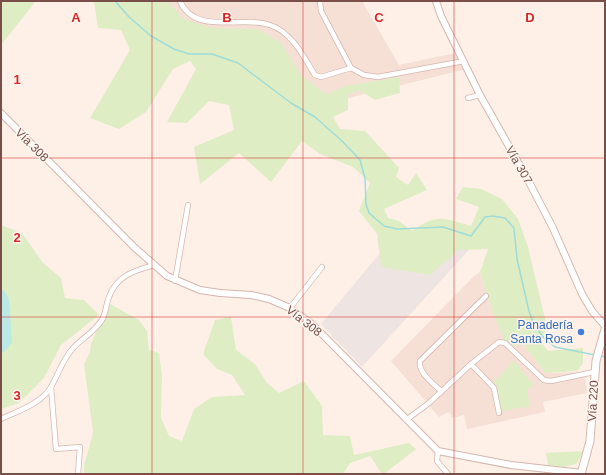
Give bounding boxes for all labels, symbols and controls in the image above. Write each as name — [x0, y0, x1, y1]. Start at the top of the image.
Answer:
text: A — [71, 10, 81, 25]
text: B — [222, 10, 232, 25]
text: C — [374, 10, 384, 25]
text: D — [525, 10, 535, 25]
text: 1 — [13, 72, 21, 87]
street label: Vía 308 — [12, 125, 52, 165]
street label: Vía 307 — [503, 144, 536, 187]
text: 2 — [13, 230, 21, 245]
street label: Vía 308 — [283, 303, 325, 339]
place label: Panadería Santa Rosa — [510, 318, 573, 346]
marker: Panadería Santa Rosa — [576, 327, 586, 337]
street label: Vía 220 — [585, 380, 601, 422]
text: 3 — [13, 388, 21, 403]

